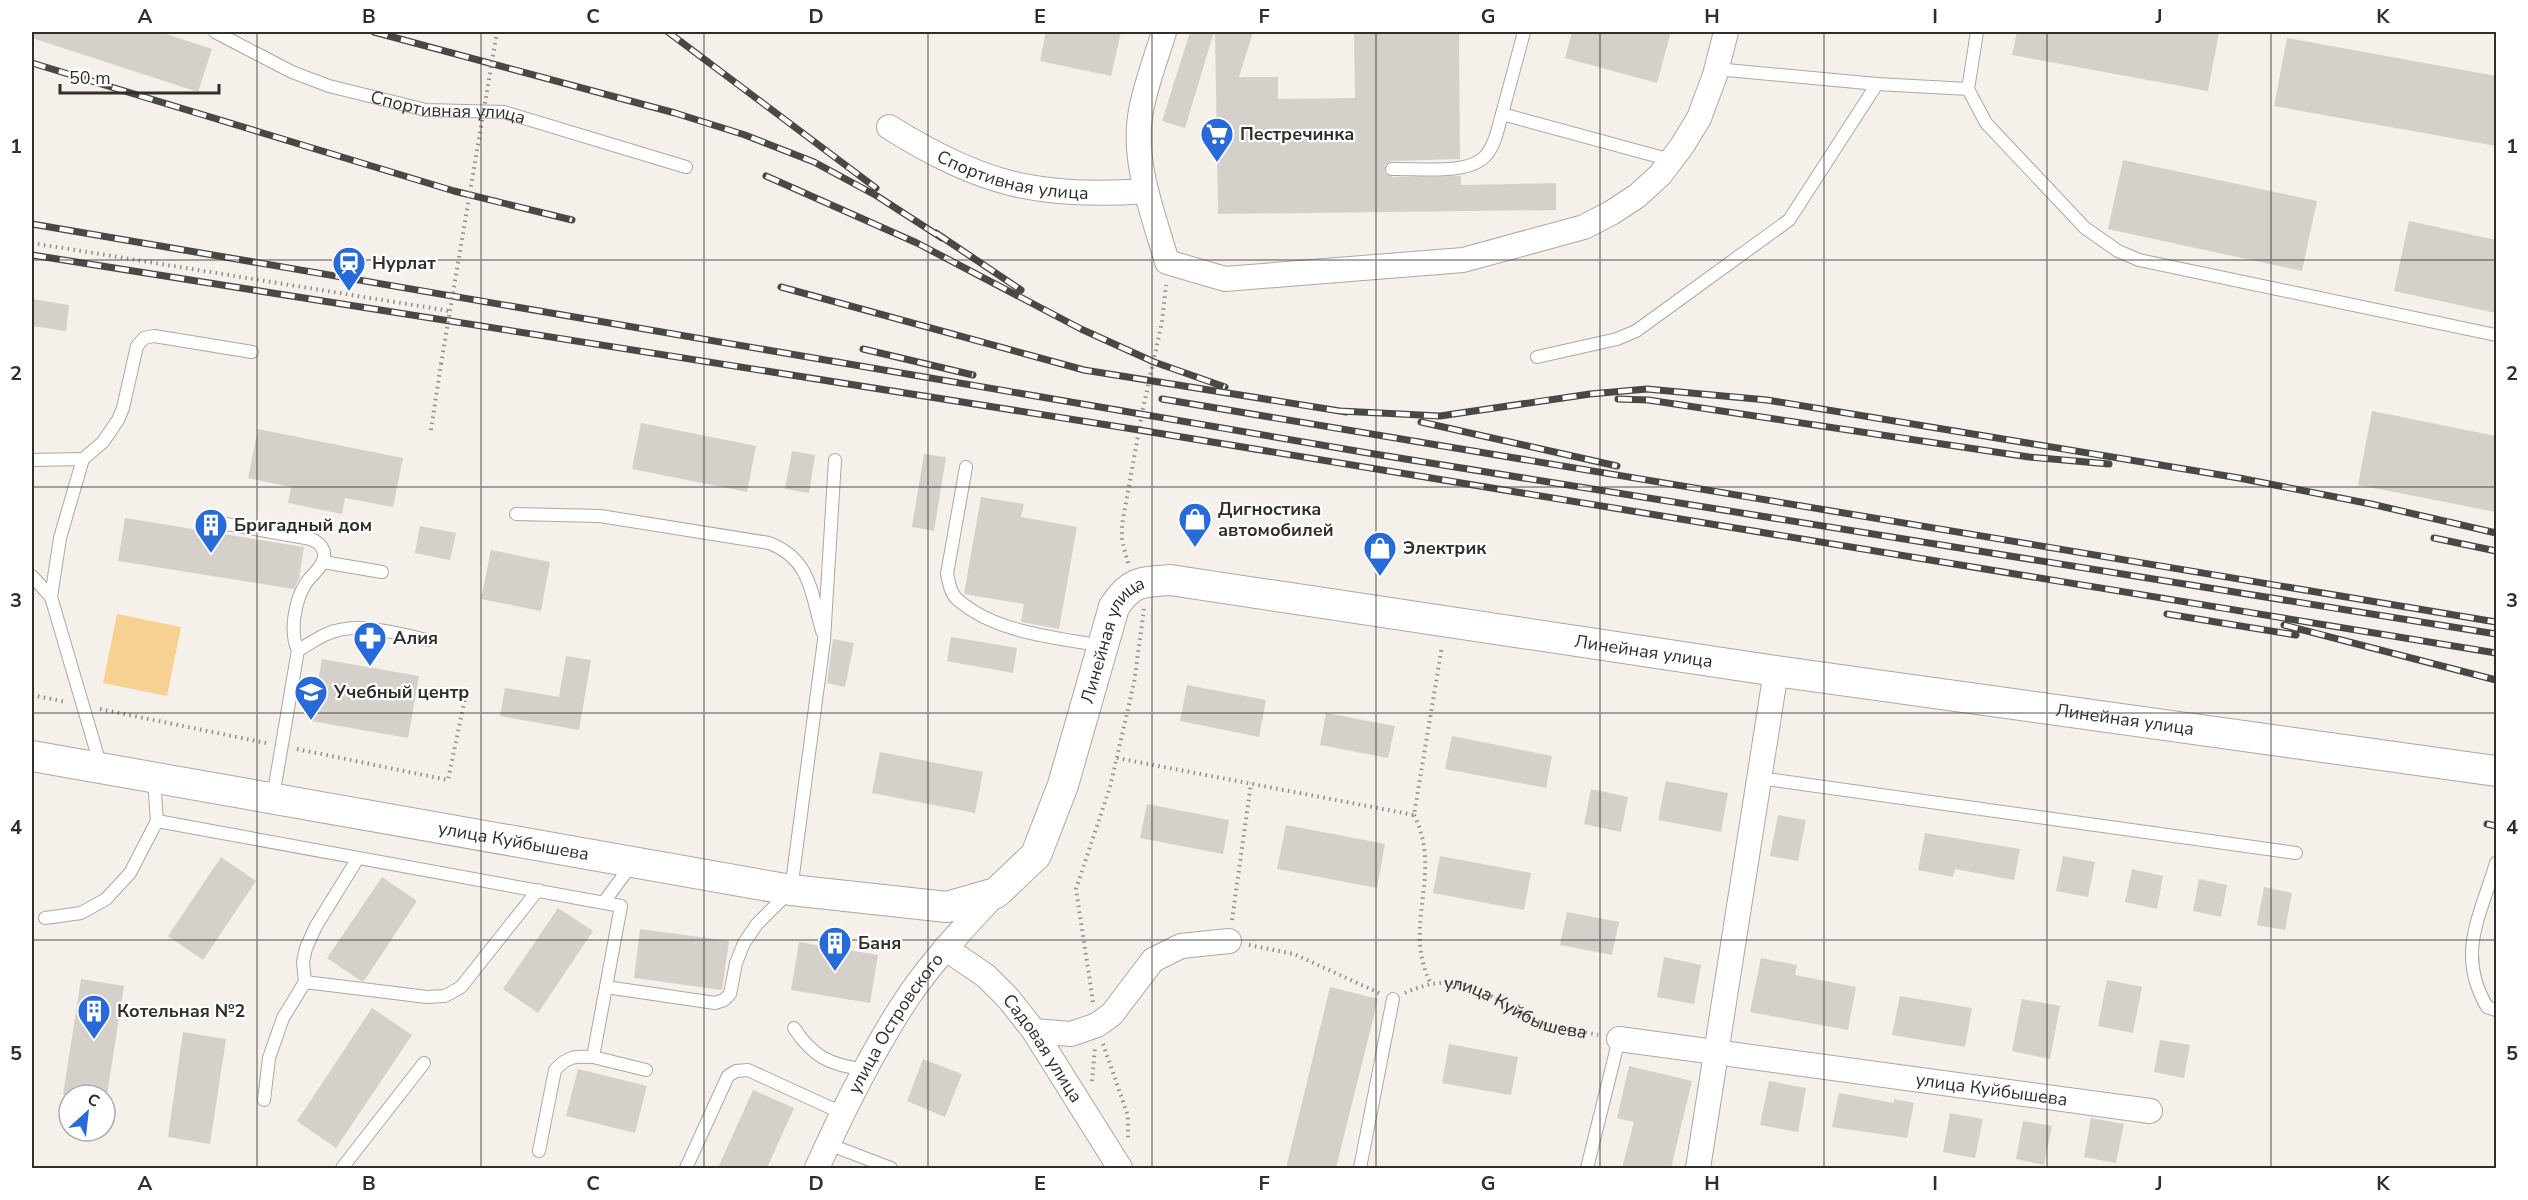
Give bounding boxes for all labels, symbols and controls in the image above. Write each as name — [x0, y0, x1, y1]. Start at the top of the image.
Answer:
text: A — [138, 3, 153, 30]
text: B — [362, 3, 376, 30]
text: C — [586, 3, 600, 30]
text: D — [808, 3, 824, 30]
text: E — [1034, 3, 1046, 30]
text: F — [1258, 3, 1270, 30]
text: G — [1481, 3, 1495, 30]
text: H — [1704, 3, 1720, 30]
text: I — [1932, 3, 1938, 30]
text: J — [2154, 3, 2163, 30]
text: K — [2376, 3, 2390, 30]
scale bar — [60, 57, 219, 95]
text: 50 m — [69, 66, 111, 90]
street label: Спортивная улица — [368, 85, 529, 130]
supermarket icon: Пестречинка — [1199, 116, 1235, 163]
place label: Пестречинка — [1240, 122, 1354, 146]
text: 1 — [10, 133, 22, 160]
text: 1 — [2506, 133, 2518, 160]
street label: Спортивная улица — [933, 144, 1089, 205]
station icon: Нурлат — [331, 245, 367, 292]
place label: Нурлат — [372, 251, 436, 275]
text: 2 — [10, 360, 22, 387]
text: 2 — [2506, 360, 2518, 387]
place label: Дигностика автомобилей — [1218, 497, 1334, 542]
shop icon: Дигностика автомобилей — [1177, 501, 1213, 548]
building icon: Бригадный дом — [193, 507, 229, 554]
place label: Бригадный дом — [234, 513, 372, 537]
shop icon: Электрик — [1362, 530, 1398, 577]
place label: Электрик — [1403, 536, 1487, 560]
street label: Линейная улица — [1075, 571, 1148, 706]
text: 3 — [10, 587, 22, 614]
text: 3 — [2506, 587, 2518, 614]
pharmacy icon: Алия — [352, 620, 388, 667]
place label: Алия — [393, 626, 438, 650]
street label: Линейная улица — [1573, 629, 1715, 673]
school or university icon: Учебный центр — [293, 674, 329, 721]
place label: Учебный центр — [333, 680, 469, 704]
street label: Линейная улица — [2054, 698, 2196, 741]
text: 4 — [10, 814, 22, 841]
text: 4 — [2506, 814, 2518, 841]
street label: улица Куйбышева — [436, 816, 591, 866]
building icon: Баня — [817, 925, 853, 972]
place label: Баня — [858, 931, 901, 955]
street label: улица Островского — [842, 948, 949, 1098]
street label: улица Куйбышева — [1444, 971, 1589, 1044]
street label: Садовая улица — [997, 989, 1088, 1107]
building icon: Котельная №2 — [76, 993, 112, 1040]
place label: Котельная №2 — [117, 999, 245, 1023]
text: 5 — [10, 1040, 22, 1067]
text: 5 — [2506, 1040, 2518, 1067]
street label: улица Куйбышева — [1914, 1067, 2069, 1112]
north arrow — [57, 1083, 117, 1143]
text: С — [84, 1088, 103, 1113]
text: A — [138, 1170, 153, 1197]
text: B — [362, 1170, 376, 1197]
text: C — [586, 1170, 600, 1197]
text: D — [808, 1170, 824, 1197]
text: E — [1034, 1170, 1046, 1197]
text: F — [1258, 1170, 1270, 1197]
text: G — [1481, 1170, 1495, 1197]
text: H — [1704, 1170, 1720, 1197]
text: I — [1932, 1170, 1938, 1197]
text: J — [2154, 1170, 2163, 1197]
text: K — [2376, 1170, 2390, 1197]

